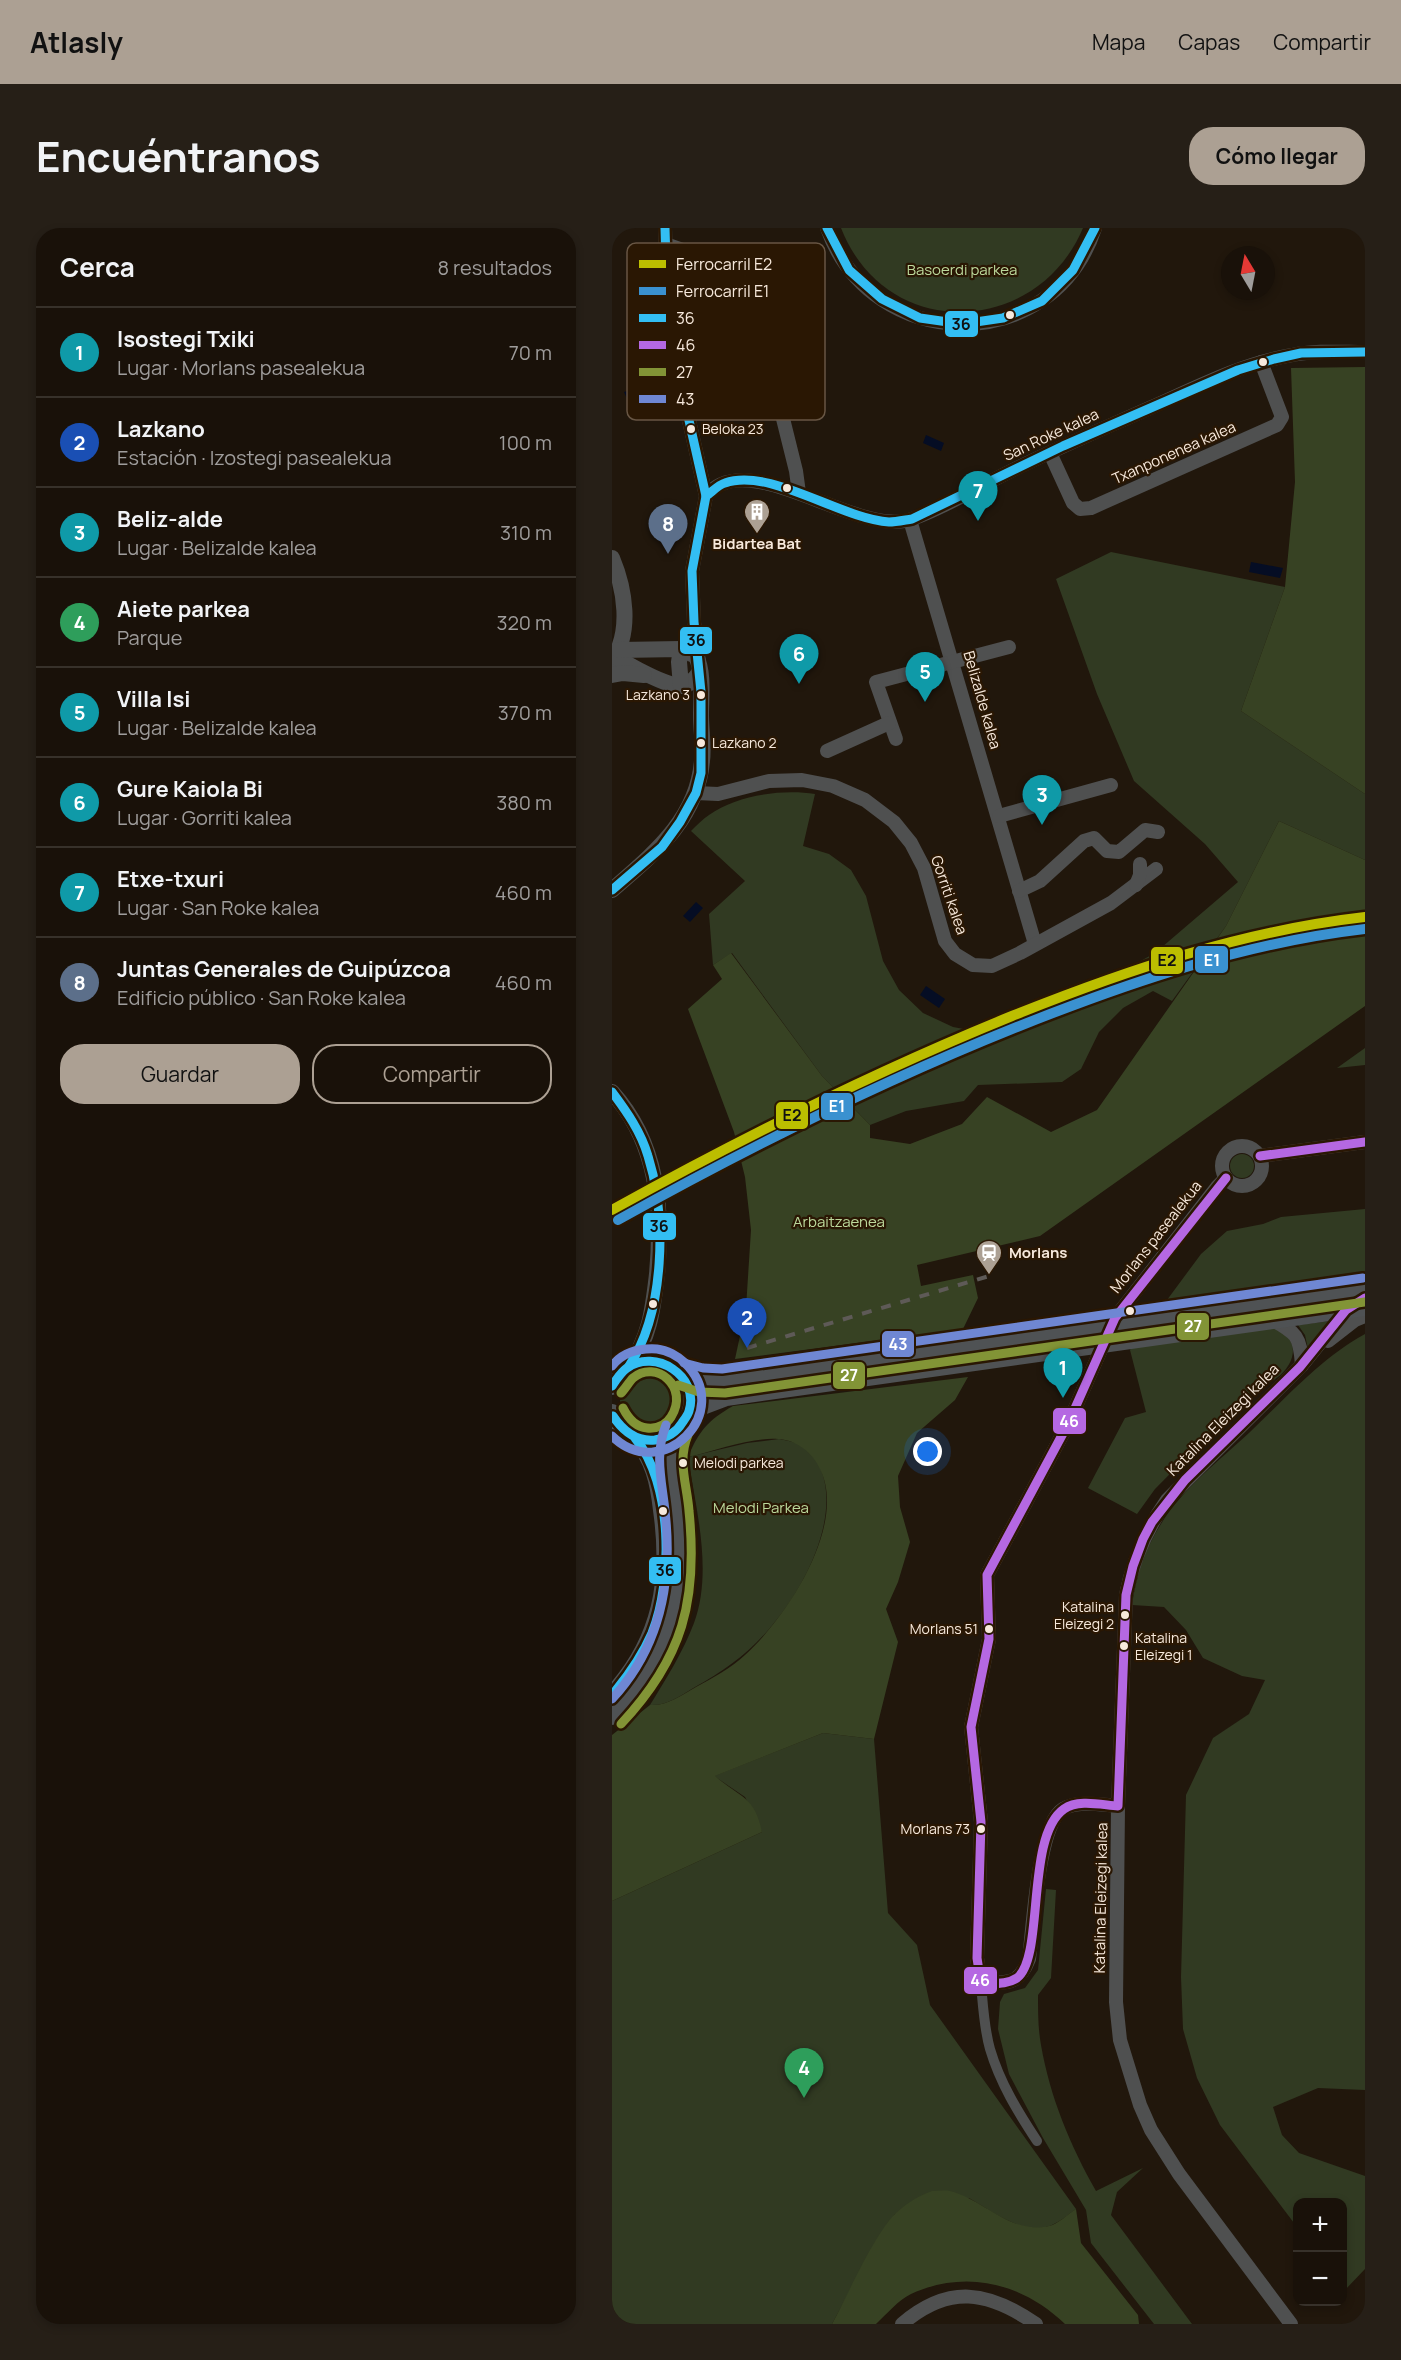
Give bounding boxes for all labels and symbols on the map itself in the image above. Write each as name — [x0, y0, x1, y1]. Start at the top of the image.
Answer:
legend — [627, 243, 825, 420]
north arrow — [1221, 246, 1275, 300]
text: Ferrocarril E2 — [676, 253, 772, 275]
park label: Basoerdi parkea — [907, 259, 1017, 280]
text: Ferrocarril E1 — [676, 280, 769, 302]
text: 36 — [676, 307, 695, 329]
unlabelled marker — [1004, 309, 1016, 321]
line badge: 36 — [944, 310, 979, 338]
text: 36 — [951, 313, 971, 335]
text: 46 — [676, 334, 695, 356]
unlabelled marker — [1257, 356, 1269, 368]
text: 27 — [676, 361, 693, 383]
text: 43 — [676, 388, 694, 410]
street label: San Roke kalea — [1000, 403, 1102, 466]
street label: Txanponenea kalea — [1109, 416, 1239, 489]
place label: Beloka 23 — [702, 419, 764, 438]
marker: Beloka 23 — [685, 423, 697, 435]
pin: 7 — [958, 472, 998, 521]
unlabelled marker — [781, 482, 793, 494]
building icon: Bidartea Bat — [742, 497, 772, 535]
pin: 8 — [648, 504, 688, 554]
place label: Bidartea Bat — [713, 533, 801, 554]
line badge: 36 — [679, 626, 713, 655]
text: 36 — [686, 629, 706, 651]
pin: 6 — [780, 634, 819, 684]
street label: Belizalde kalea — [958, 648, 1007, 751]
pin: 5 — [906, 652, 944, 702]
place label: Lazkano 3 — [626, 685, 690, 704]
marker: Lazkano 3 — [695, 689, 707, 701]
place label: Lazkano 2 — [712, 733, 776, 752]
marker: Lazkano 2 — [695, 737, 707, 749]
pin: 3 — [1022, 776, 1062, 825]
street label: Gorriti kalea — [926, 852, 973, 937]
line badge: E1 — [1194, 945, 1229, 974]
line badge: E2 — [1150, 946, 1184, 975]
text: E2 — [1158, 949, 1176, 971]
text: E1 — [1204, 949, 1220, 971]
line badge: E1 — [820, 1092, 854, 1121]
text: E1 — [829, 1095, 845, 1117]
line badge: E2 — [775, 1101, 809, 1130]
text: E2 — [783, 1104, 801, 1126]
street label: Morlans pasealekua — [1105, 1176, 1206, 1297]
park label: Arbaitzaenea — [793, 1211, 885, 1232]
line badge: 36 — [642, 1212, 677, 1241]
text: 36 — [649, 1215, 669, 1237]
station icon: Morlans — [974, 1238, 1004, 1276]
place label: Morlans — [1009, 1242, 1067, 1263]
unlabelled marker — [647, 1298, 659, 1310]
pin: 2 — [728, 1298, 766, 1348]
unlabelled marker — [1124, 1305, 1136, 1317]
line badge: 27 — [1176, 1312, 1210, 1341]
text: 27 — [1184, 1315, 1202, 1337]
line badge: 43 — [881, 1330, 915, 1358]
text: 43 — [888, 1333, 908, 1355]
pin: 1 — [1044, 1348, 1082, 1398]
street label: Katalina Eleizegi kalea — [1162, 1359, 1283, 1480]
line badge: 27 — [832, 1361, 866, 1390]
text: 27 — [840, 1364, 858, 1386]
line badge: 46 — [1052, 1407, 1087, 1435]
text: 46 — [1059, 1410, 1079, 1432]
your location — [913, 1437, 942, 1466]
place label: Melodi parkea — [694, 1453, 784, 1472]
marker: Melodi parkea — [677, 1457, 689, 1469]
park label: Melodi Parkea — [713, 1497, 809, 1518]
unlabelled marker — [657, 1505, 669, 1517]
line badge: 36 — [648, 1556, 682, 1585]
text: 36 — [655, 1559, 675, 1581]
place label: Katalina Eleizegi 2 — [1054, 1597, 1114, 1633]
marker: Katalina Eleizegi 2 — [1119, 1609, 1131, 1621]
place label: Morlans 51 — [910, 1619, 978, 1638]
marker: Morlans 51 — [983, 1623, 995, 1635]
place label: Katalina Eleizegi 1 — [1135, 1628, 1193, 1664]
marker: Katalina Eleizegi 1 — [1118, 1640, 1130, 1652]
place label: Morlans 73 — [901, 1819, 970, 1838]
street label: Katalina Eleizegi kalea — [1089, 1822, 1112, 1974]
marker: Morlans 73 — [975, 1823, 987, 1835]
line badge: 46 — [963, 1966, 998, 1995]
text: 46 — [970, 1969, 990, 1991]
pin: 4 — [784, 2048, 824, 2098]

